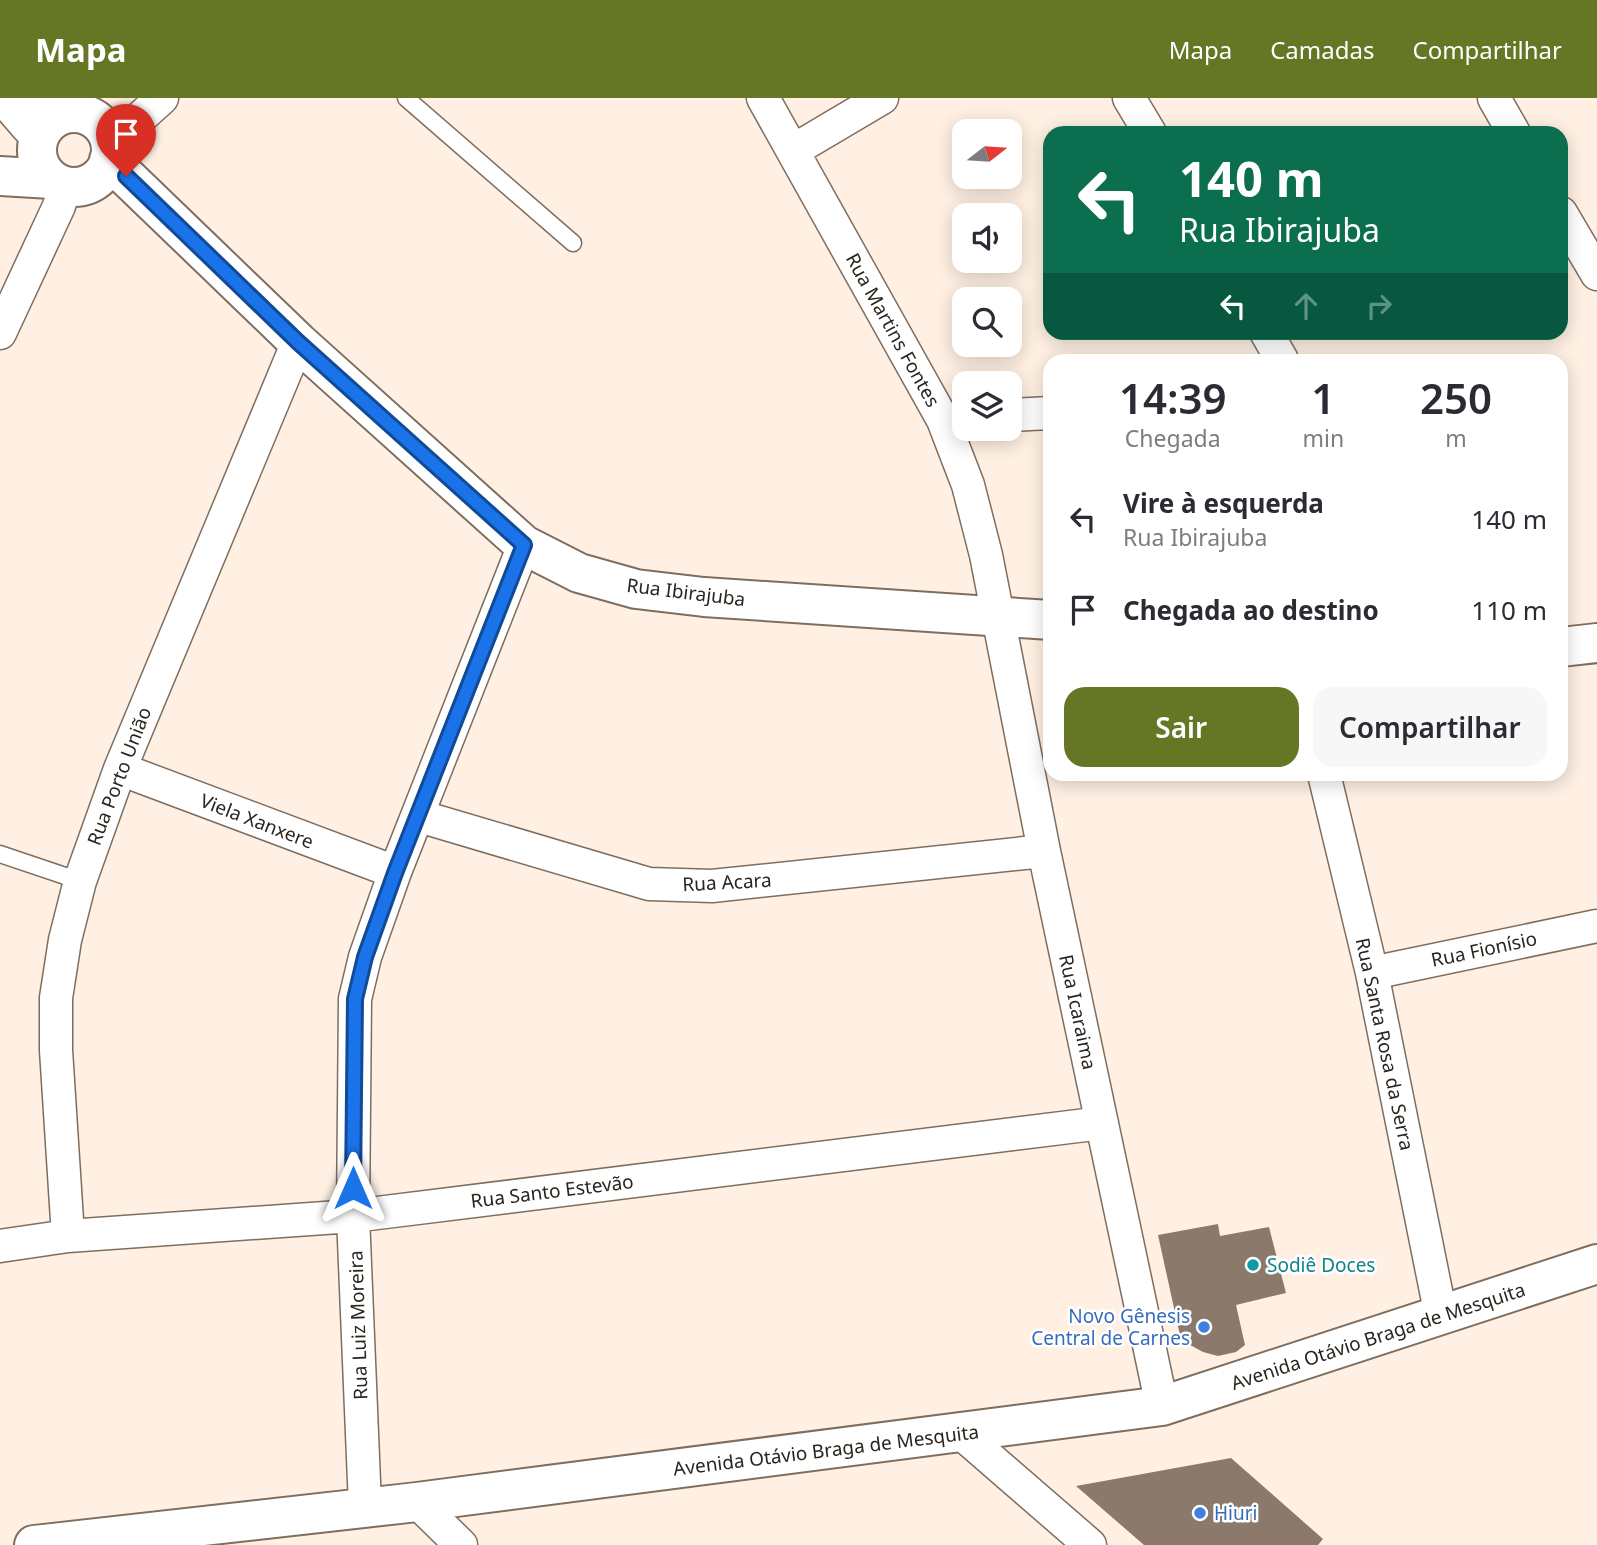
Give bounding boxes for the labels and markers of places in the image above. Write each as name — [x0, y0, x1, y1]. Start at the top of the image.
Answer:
pin — [96, 104, 156, 176]
place label: Sodiê Doces — [1267, 1252, 1375, 1278]
marker: Sodiê Doces — [1245, 1257, 1261, 1273]
place label: Novo Gênesis Central de Carnes — [1031, 1303, 1190, 1351]
marker: Novo Gênesis Central de Carnes — [1196, 1319, 1212, 1335]
place label: Hiuri — [1214, 1500, 1257, 1526]
marker: Hiuri — [1192, 1505, 1208, 1521]

